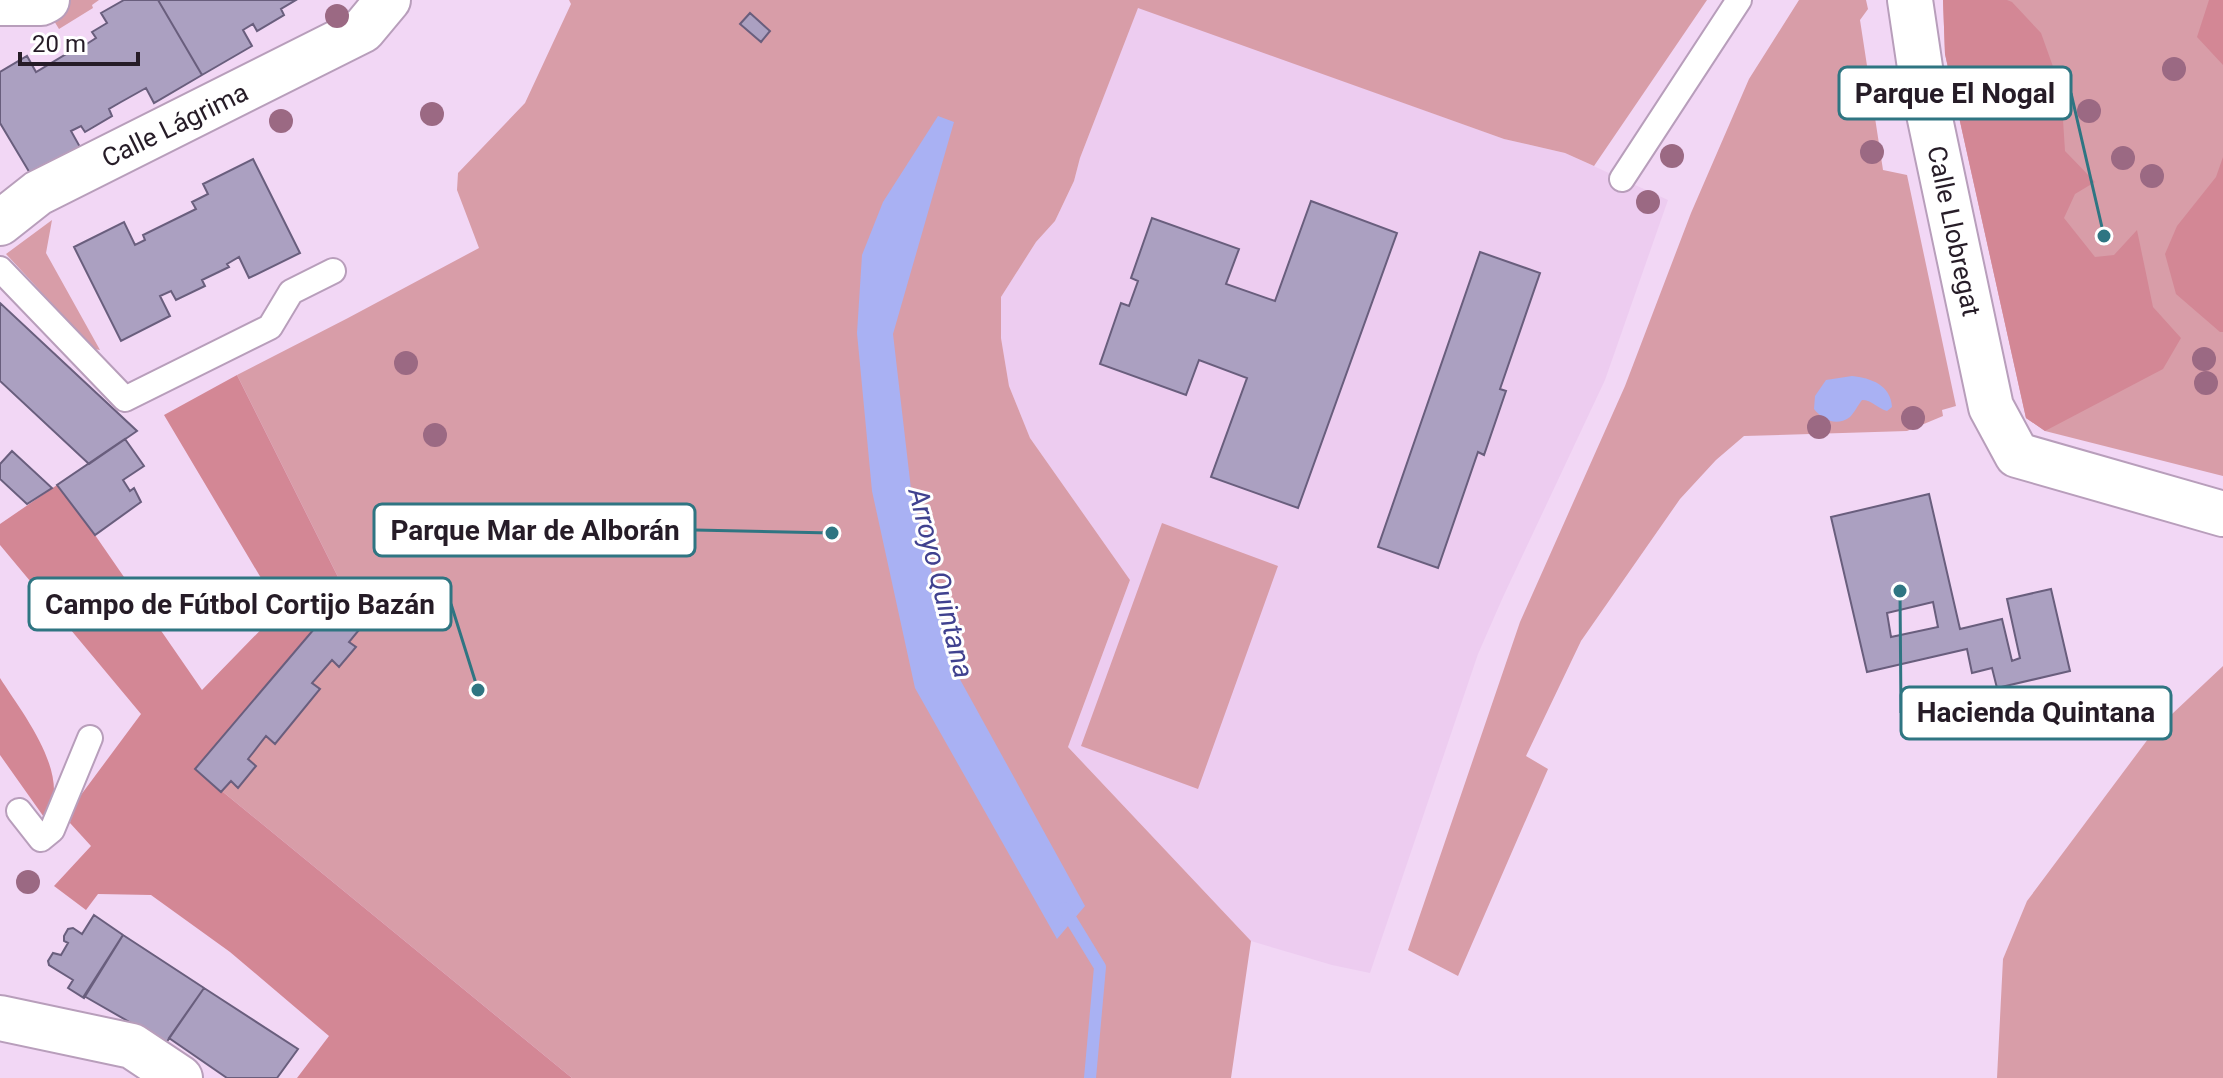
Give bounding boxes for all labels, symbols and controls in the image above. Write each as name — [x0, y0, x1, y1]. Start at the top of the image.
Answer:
scale bar — [20, 16, 138, 66]
text: 20 m — [32, 30, 86, 58]
callout: Parque El Nogal — [1839, 67, 2071, 119]
street label: Calle Lágrima — [97, 77, 253, 173]
text: Parque El Nogal — [1855, 77, 2055, 110]
street label: Calle Llobregat — [1921, 143, 1987, 319]
water label: Arroyo Quintana — [901, 483, 981, 682]
callout: Parque Mar de Alborán — [374, 504, 695, 556]
text: Parque Mar de Alborán — [390, 514, 680, 547]
callout: Campo de Fútbol Cortijo Bazán — [29, 578, 451, 630]
text: Campo de Fútbol Cortijo Bazán — [45, 588, 435, 621]
callout: Hacienda Quintana — [1901, 687, 2171, 739]
text: Hacienda Quintana — [1917, 696, 2155, 729]

